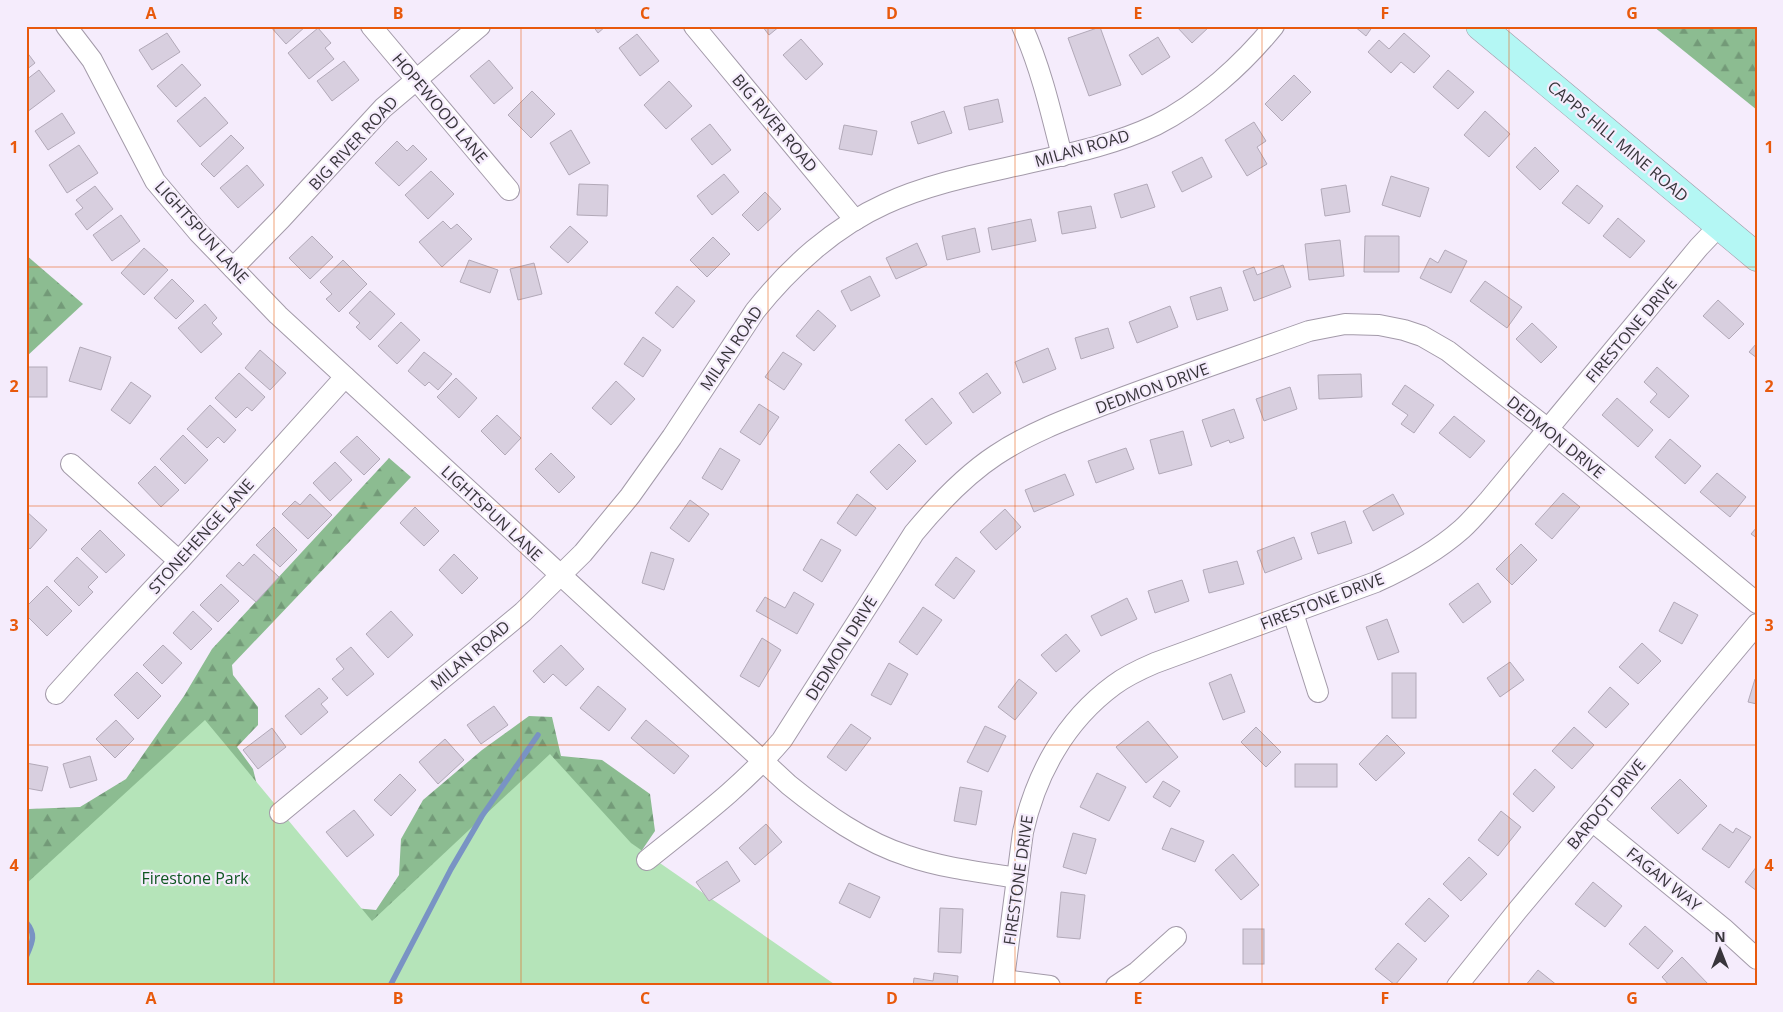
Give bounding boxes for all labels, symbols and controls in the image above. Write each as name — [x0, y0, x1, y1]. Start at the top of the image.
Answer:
text: A — [145, 2, 157, 24]
text: B — [393, 2, 403, 24]
text: C — [640, 2, 650, 24]
text: D — [886, 2, 898, 24]
text: E — [1134, 2, 1143, 24]
text: F — [1381, 2, 1389, 24]
text: G — [1626, 2, 1638, 24]
street label: HOPEWOOD LANE — [387, 48, 493, 168]
street label: BIG RIVER ROAD — [728, 69, 822, 177]
street label: CAPPS HILL MINE ROAD — [1543, 76, 1693, 206]
street label: BIG RIVER ROAD — [304, 91, 402, 195]
street label: MILAN ROAD — [1032, 124, 1132, 172]
text: 1 — [9, 136, 19, 158]
text: 1 — [1764, 136, 1774, 158]
street label: LIGHTSPUN LANE — [150, 176, 254, 288]
street label: FIRESTONE DRIVE — [1580, 273, 1682, 387]
street label: MILAN ROAD — [695, 301, 767, 395]
street label: DEDMON DRIVE — [1092, 357, 1212, 419]
text: 2 — [9, 375, 19, 397]
text: 2 — [1764, 375, 1774, 397]
street label: DEDMON DRIVE — [1503, 391, 1609, 483]
street label: LIGHTSPUN LANE — [437, 460, 547, 566]
street label: STONEHENGE LANE — [143, 474, 259, 598]
street label: FIRESTONE DRIVE — [1257, 567, 1387, 635]
street label: DEDMON DRIVE — [800, 591, 882, 705]
text: 3 — [9, 614, 19, 636]
text: 3 — [1764, 614, 1774, 636]
street label: MILAN ROAD — [426, 615, 514, 695]
street label: BARDOT DRIVE — [1562, 754, 1650, 854]
street label: FIRESTONE DRIVE — [998, 814, 1038, 946]
street label: FAGAN WAY — [1622, 842, 1706, 916]
text: 4 — [9, 854, 19, 876]
text: 4 — [1764, 854, 1774, 876]
park label: Firestone Park — [141, 867, 249, 889]
north arrow — [1696, 924, 1746, 974]
text: N — [1714, 927, 1726, 946]
text: A — [145, 987, 157, 1009]
text: B — [393, 987, 403, 1009]
text: C — [640, 987, 650, 1009]
text: D — [886, 987, 898, 1009]
text: E — [1134, 987, 1143, 1009]
text: F — [1381, 987, 1389, 1009]
text: G — [1626, 987, 1638, 1009]

